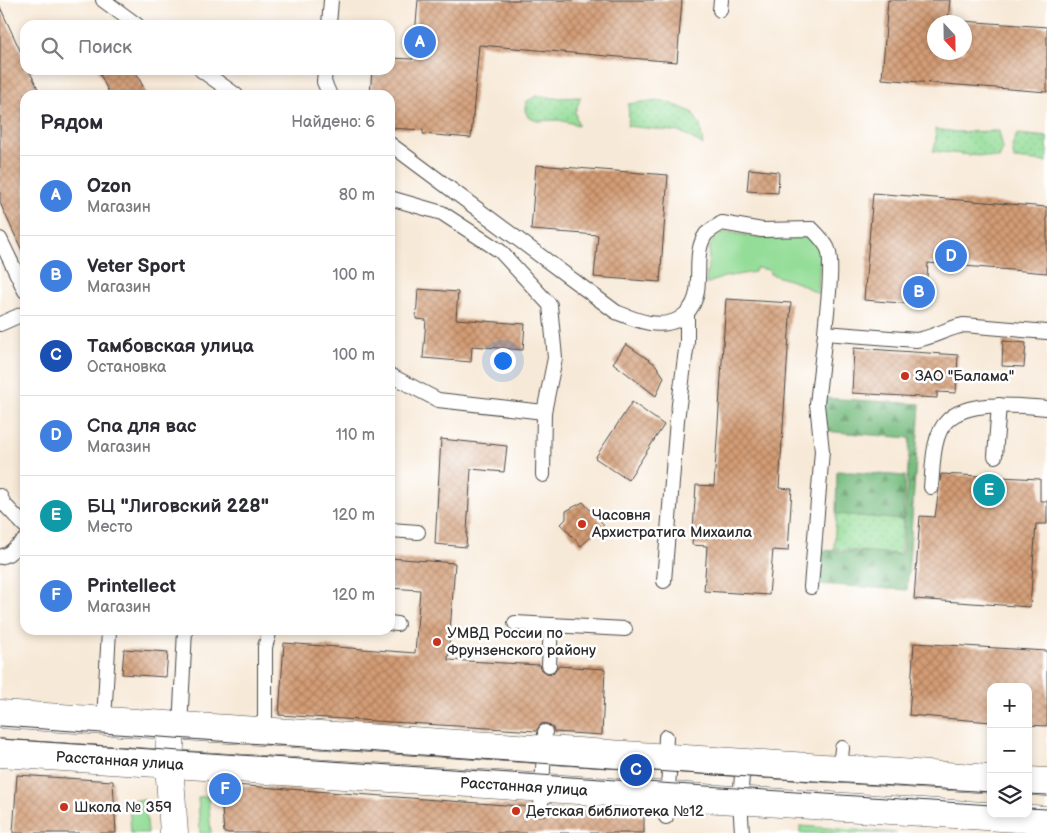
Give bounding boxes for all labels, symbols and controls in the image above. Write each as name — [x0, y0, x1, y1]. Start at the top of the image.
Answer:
north arrow — [927, 15, 972, 60]
search box — [20, 20, 395, 75]
pin: A — [404, 23, 436, 61]
icon: search — [38, 34, 66, 62]
text: Поиск — [78, 36, 132, 59]
text: Рядом — [40, 110, 103, 135]
text: Найдено: 6 — [291, 113, 375, 132]
text: Ozon — [87, 175, 131, 198]
text: A — [51, 186, 61, 205]
text: 80 m — [339, 186, 375, 205]
text: Магазин — [87, 198, 151, 217]
pin: D — [935, 237, 967, 275]
text: Veter Sport — [87, 255, 185, 278]
text: B — [50, 266, 62, 285]
text: 100 m — [332, 266, 375, 285]
pin: B — [903, 273, 935, 311]
text: Магазин — [87, 278, 151, 297]
text: Тамбовская улица — [87, 335, 254, 358]
text: C — [50, 346, 62, 365]
text: 100 m — [332, 346, 375, 365]
your location — [490, 348, 516, 374]
text: Остановка — [87, 358, 166, 377]
place label: ЗАО "Балама" — [915, 367, 1014, 386]
marker: ЗАО "Балама" — [899, 370, 911, 382]
text: Спа для вас — [87, 415, 197, 438]
text: D — [50, 426, 62, 445]
text: 110 m — [336, 426, 375, 445]
text: Магазин — [87, 438, 151, 457]
pin: E — [973, 471, 1005, 509]
text: БЦ "Лиговский 228" — [87, 495, 269, 518]
text: E — [51, 506, 61, 525]
text: 120 m — [332, 506, 375, 525]
place label: Часовня Архистратига Михаила — [591, 506, 752, 542]
text: Место — [87, 518, 133, 537]
marker: Часовня Архистратига Михаила — [576, 518, 588, 530]
text: Printellect — [87, 575, 176, 598]
text: F — [51, 586, 61, 605]
text: 120 m — [332, 586, 375, 605]
text: Магазин — [87, 598, 151, 617]
place label: УМВД России по Фрунзенского району — [447, 624, 596, 660]
marker: УМВД России по Фрунзенского району — [431, 636, 443, 648]
map controls — [987, 683, 1032, 818]
button: + — [987, 683, 1032, 728]
button: − — [987, 728, 1032, 773]
street label: Расстанная улица — [55, 748, 185, 775]
pin: C — [620, 751, 652, 789]
pin: F — [209, 770, 241, 808]
street label: Расстанная улица — [459, 773, 589, 801]
button: layers — [987, 773, 1032, 818]
place label: Школа № 359 — [74, 798, 172, 817]
marker: Школа № 359 — [58, 801, 70, 813]
place label: Детская библиотека №12 — [526, 802, 704, 821]
marker: Детская библиотека №12 — [510, 805, 522, 817]

